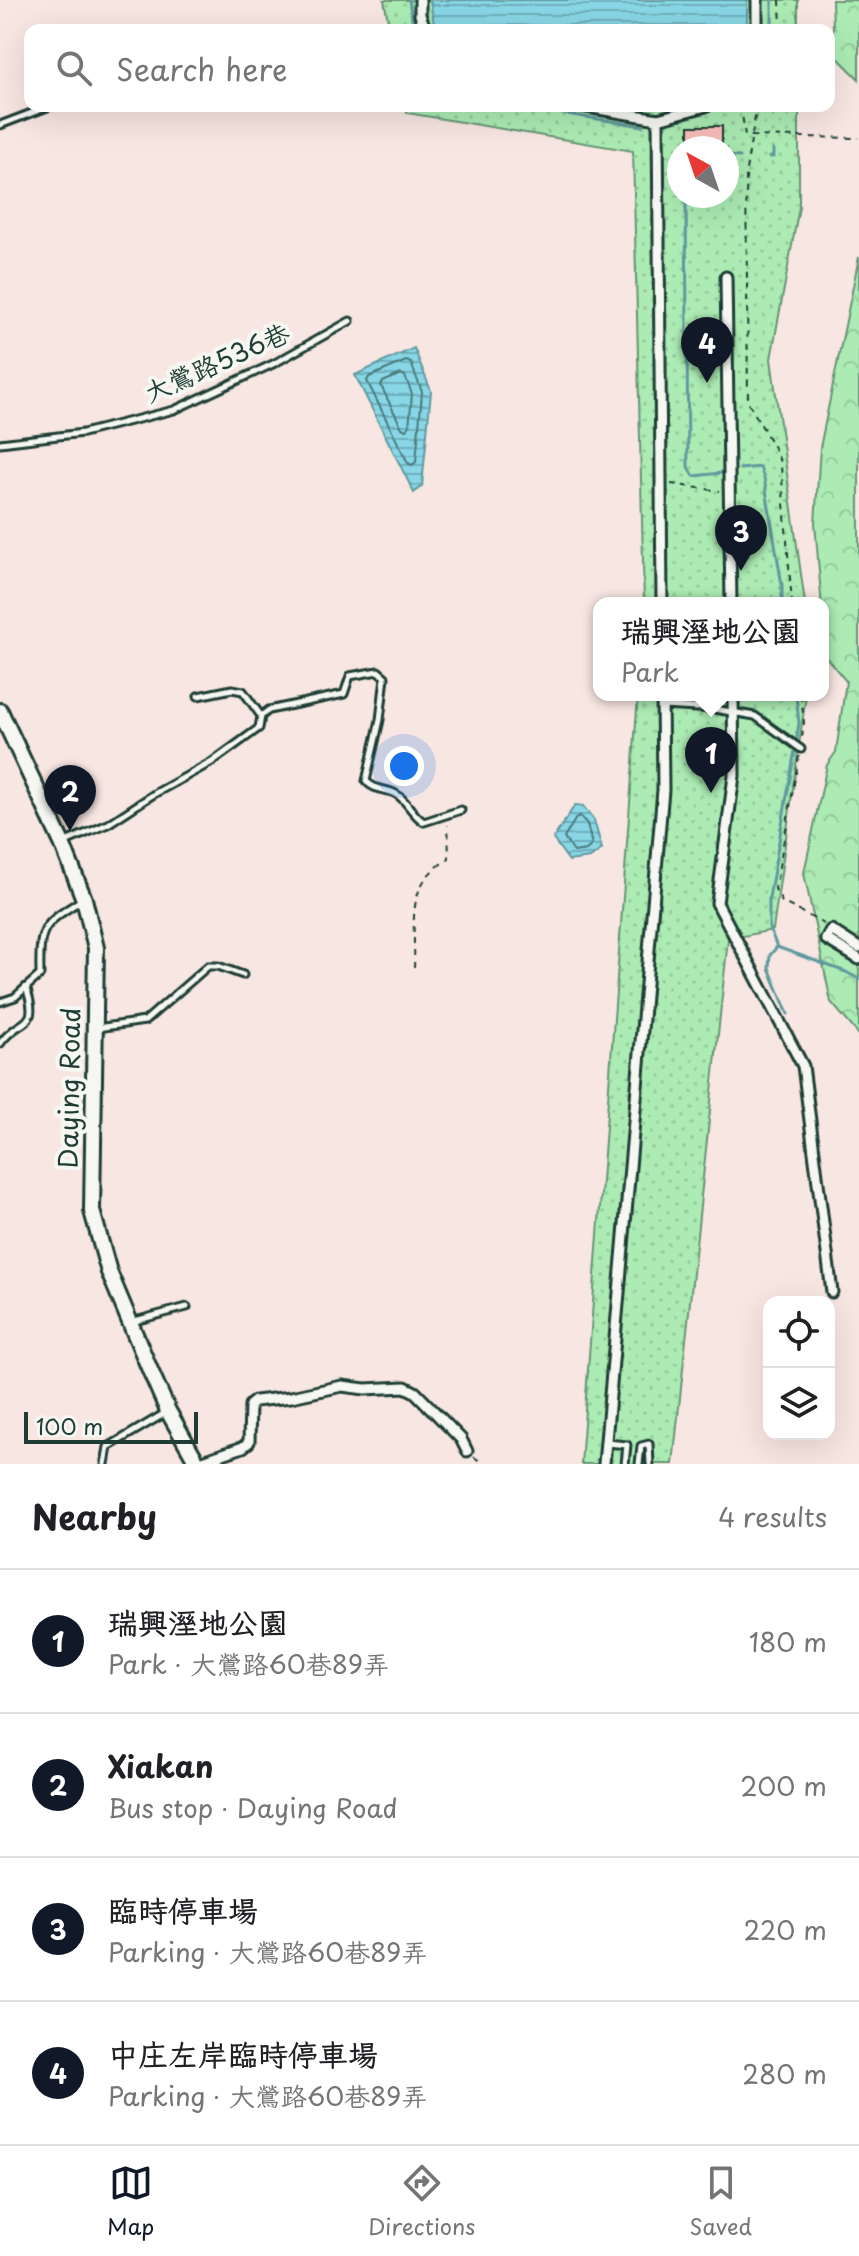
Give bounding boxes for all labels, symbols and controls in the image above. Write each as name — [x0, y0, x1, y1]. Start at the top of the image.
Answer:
search box — [24, 24, 835, 112]
icon: search — [52, 46, 96, 90]
text: Search here — [116, 46, 288, 91]
north arrow — [667, 136, 739, 208]
street label: 大鶯路536巷 — [137, 312, 295, 411]
pin: 4 — [681, 317, 733, 383]
pin: 3 — [715, 505, 767, 571]
popup — [593, 597, 829, 701]
text: 瑞興溼地公園 — [621, 607, 801, 652]
text: Park — [621, 652, 679, 691]
pin: 1 — [685, 727, 737, 793]
your location — [384, 746, 424, 786]
pin: 2 — [44, 765, 96, 831]
street label: Daying Road — [48, 1007, 89, 1169]
map controls — [763, 1296, 835, 1440]
button: locate — [763, 1296, 835, 1368]
button: layers — [763, 1368, 835, 1440]
scale bar — [24, 1408, 198, 1444]
text: 100 m — [36, 1409, 103, 1442]
text: Nearby — [32, 1490, 157, 1542]
text: 4 results — [718, 1497, 827, 1536]
text: 瑞興溼地公園 — [108, 1599, 288, 1644]
text: 1 — [52, 1622, 64, 1661]
text: 180 m — [749, 1622, 827, 1661]
text: Park · 大鶯路60巷89弄 — [108, 1644, 389, 1683]
text: Xiakan — [108, 1743, 214, 1788]
text: 2 — [49, 1766, 67, 1805]
text: 200 m — [740, 1766, 827, 1805]
text: Bus stop · Daying Road — [108, 1788, 398, 1827]
text: 臨時停車場 — [108, 1887, 258, 1932]
text: 3 — [49, 1910, 67, 1949]
text: 220 m — [743, 1910, 827, 1949]
text: Parking · 大鶯路60巷89弄 — [108, 1932, 427, 1971]
text: 中庄左岸臨時停車場 — [108, 2031, 378, 2076]
text: 4 — [49, 2054, 67, 2093]
text: 280 m — [742, 2054, 827, 2093]
text: Parking · 大鶯路60巷89弄 — [108, 2076, 427, 2115]
tab: Map — [107, 2161, 154, 2242]
tab: Directions — [368, 2161, 475, 2242]
tab: Saved — [689, 2161, 752, 2242]

